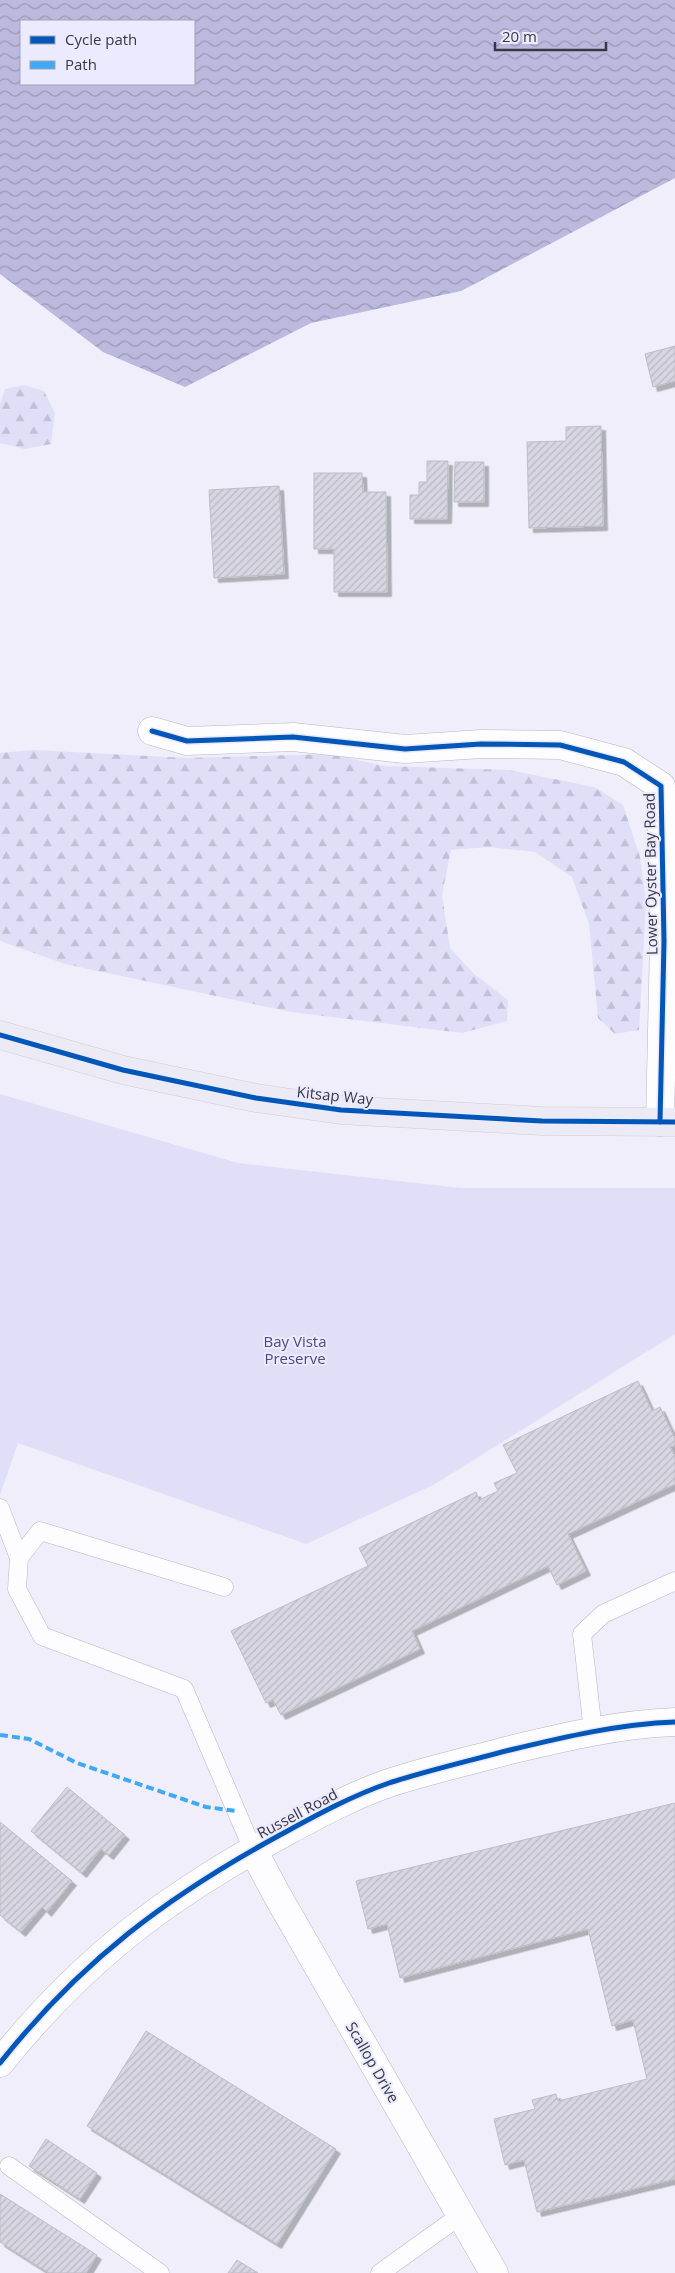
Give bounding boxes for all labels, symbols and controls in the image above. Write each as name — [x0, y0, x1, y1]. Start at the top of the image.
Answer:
legend — [20, 20, 195, 85]
scale bar — [495, 20, 606, 52]
text: 20 m — [502, 26, 537, 46]
text: Cycle path — [65, 29, 137, 49]
text: Path — [65, 54, 97, 74]
street label: Lower Oyster Bay Road — [639, 793, 661, 955]
street label: Kitsap Way — [296, 1081, 375, 1109]
park label: Bay Vista Preserve — [264, 1331, 327, 1368]
street label: Russell Road — [253, 1783, 341, 1843]
street label: Scallop Drive — [342, 2018, 404, 2106]

